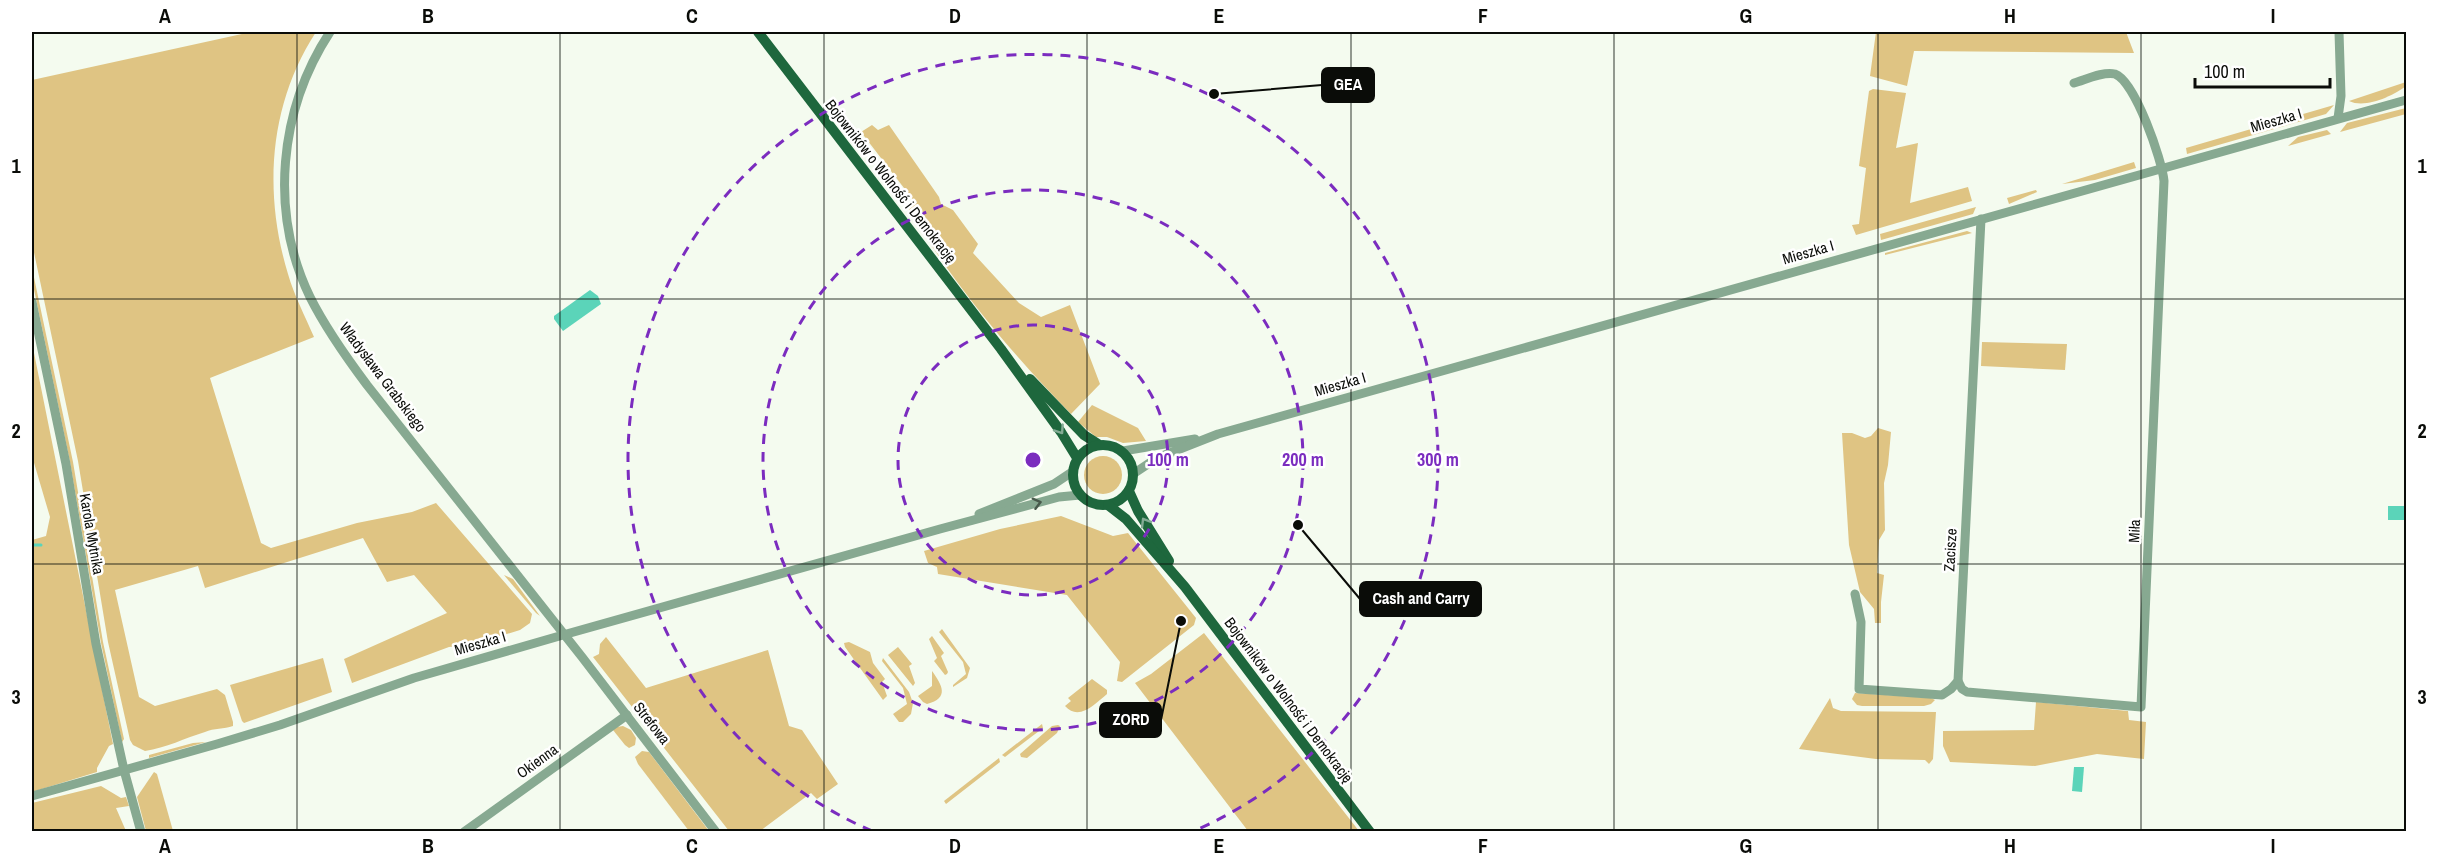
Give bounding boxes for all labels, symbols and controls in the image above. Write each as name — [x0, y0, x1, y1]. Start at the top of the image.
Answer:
text: A — [159, 2, 171, 29]
text: B — [422, 2, 434, 29]
text: C — [686, 2, 698, 29]
text: D — [949, 2, 961, 29]
text: E — [1214, 2, 1225, 29]
text: F — [1478, 2, 1488, 29]
text: G — [1740, 2, 1752, 29]
text: H — [2004, 2, 2016, 29]
text: I — [2271, 2, 2275, 29]
scale bar — [2195, 51, 2330, 89]
text: 100 m — [2204, 59, 2245, 84]
callout: GEA — [1322, 68, 1374, 102]
text: GEA — [1334, 73, 1363, 95]
street label: Bojowników o Wolność i Demokrację — [821, 95, 962, 267]
street label: Mieszka I — [2248, 103, 2304, 137]
text: 1 — [11, 152, 21, 179]
text: 1 — [2417, 152, 2427, 179]
street label: Mieszka I — [1780, 235, 1836, 269]
street label: Władysława Grabskiego — [335, 318, 431, 436]
street label: Mieszka I — [1312, 367, 1368, 401]
text: 2 — [11, 417, 21, 444]
text: 2 — [2417, 417, 2427, 444]
one-way arrow — [1052, 424, 1064, 434]
text: 100 m — [1147, 447, 1189, 472]
text: 200 m — [1282, 447, 1324, 472]
text: 300 m — [1417, 447, 1459, 472]
centre of rings — [1023, 450, 1043, 470]
street label: Karola Mytnika — [75, 492, 109, 576]
one-way arrow — [1032, 498, 1042, 511]
one-way arrow — [1140, 518, 1152, 528]
street label: Miła — [2123, 519, 2145, 543]
street label: Zacisze — [1938, 528, 1962, 572]
callout: Cash and Carry — [1360, 582, 1481, 616]
text: Cash and Carry — [1373, 587, 1470, 609]
street label: Bojowników o Wolność i Demokrację — [1220, 613, 1358, 787]
street label: Mieszka I — [452, 626, 508, 660]
text: 3 — [11, 683, 21, 710]
text: 3 — [2417, 683, 2427, 710]
street label: Strefowa — [629, 697, 675, 749]
callout: ZORD — [1100, 703, 1161, 737]
text: ZORD — [1112, 708, 1150, 730]
street label: Okienna — [512, 739, 562, 783]
text: A — [159, 832, 171, 859]
text: B — [422, 832, 434, 859]
text: C — [686, 832, 698, 859]
text: D — [949, 832, 961, 859]
text: E — [1214, 832, 1225, 859]
text: F — [1478, 832, 1488, 859]
text: G — [1740, 832, 1752, 859]
text: H — [2004, 832, 2016, 859]
text: I — [2271, 832, 2275, 859]

